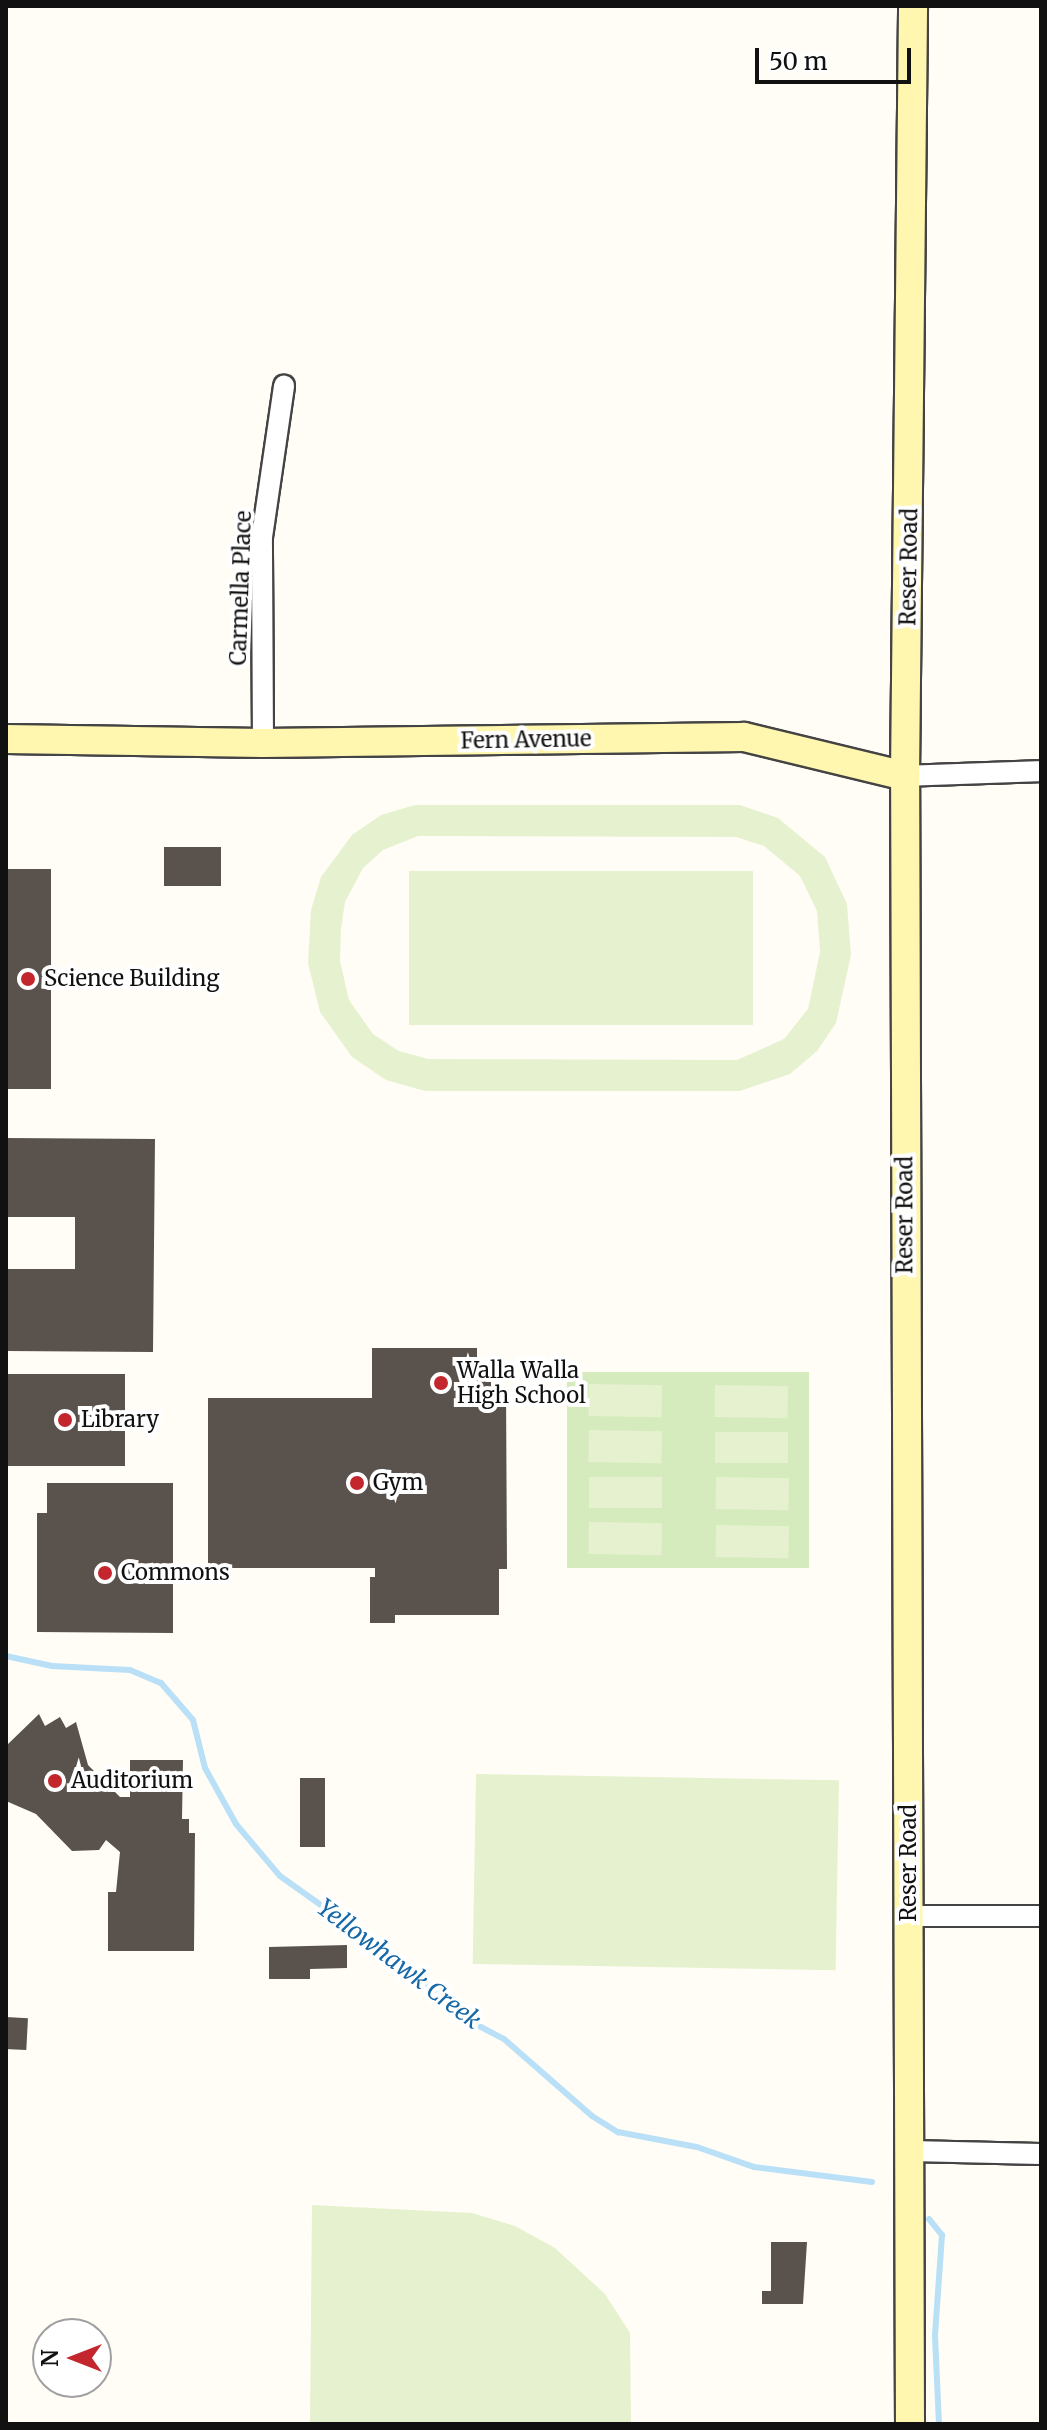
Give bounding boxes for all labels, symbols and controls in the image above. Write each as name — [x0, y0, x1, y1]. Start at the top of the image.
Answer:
scale bar — [759, 32, 915, 82]
text: 50 m — [769, 46, 828, 77]
street label: Reser Road — [895, 508, 923, 626]
street label: Carmella Place — [225, 510, 257, 666]
street label: Fern Avenue — [460, 726, 592, 754]
place label: Science Building — [44, 966, 220, 992]
marker: Science Building — [19, 970, 37, 988]
street label: Reser Road — [892, 1156, 918, 1274]
place label: Walla Walla High School — [457, 1357, 586, 1408]
marker: Walla Walla High School — [432, 1374, 450, 1392]
place label: Library — [81, 1407, 159, 1433]
marker: Library — [56, 1411, 74, 1429]
place label: Gym — [373, 1470, 423, 1496]
marker: Gym — [348, 1474, 366, 1492]
place label: Commons — [121, 1560, 230, 1586]
marker: Commons — [96, 1564, 114, 1582]
place label: Auditorium — [71, 1768, 193, 1794]
marker: Auditorium — [46, 1772, 64, 1790]
street label: Reser Road — [896, 1804, 922, 1922]
water label: Yellowhawk Creek — [311, 1893, 487, 2035]
north arrow — [32, 2318, 112, 2398]
text: N — [36, 2349, 64, 2367]

